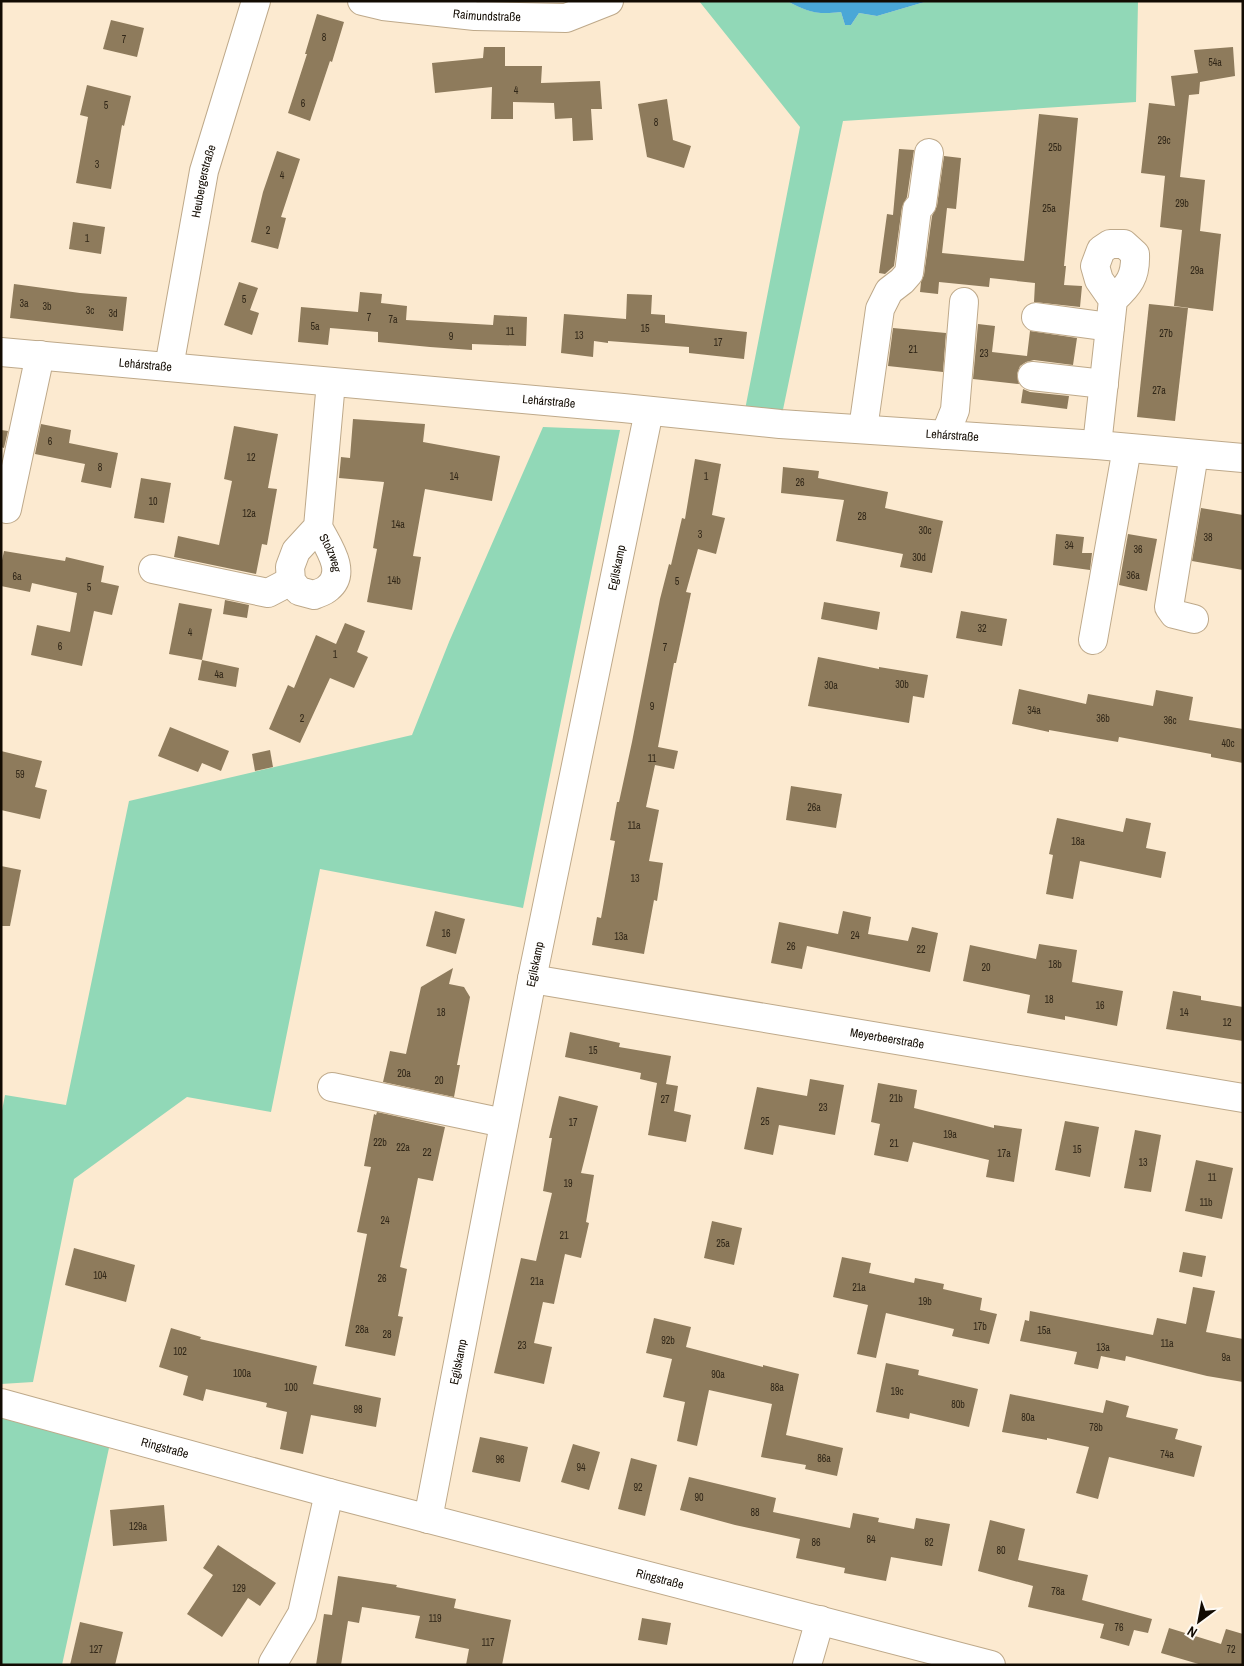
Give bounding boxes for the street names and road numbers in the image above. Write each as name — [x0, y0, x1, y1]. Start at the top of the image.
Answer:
street label: Raimundstraße — [452, 6, 521, 25]
street label: Heubergerstraße — [188, 143, 220, 219]
street label: Lehárstraße — [118, 355, 173, 375]
street label: Lehárstraße — [522, 391, 576, 412]
street label: Lehárstraße — [925, 426, 979, 445]
street label: Stolzweg — [315, 531, 344, 573]
street label: Egilskamp — [604, 543, 629, 592]
street label: Egilskamp — [523, 940, 548, 988]
street label: Meyerbeerstraße — [849, 1024, 925, 1053]
street label: Egilskamp — [446, 1338, 470, 1386]
street label: Ringstraße — [139, 1434, 191, 1462]
street label: Ringstraße — [634, 1565, 686, 1593]

